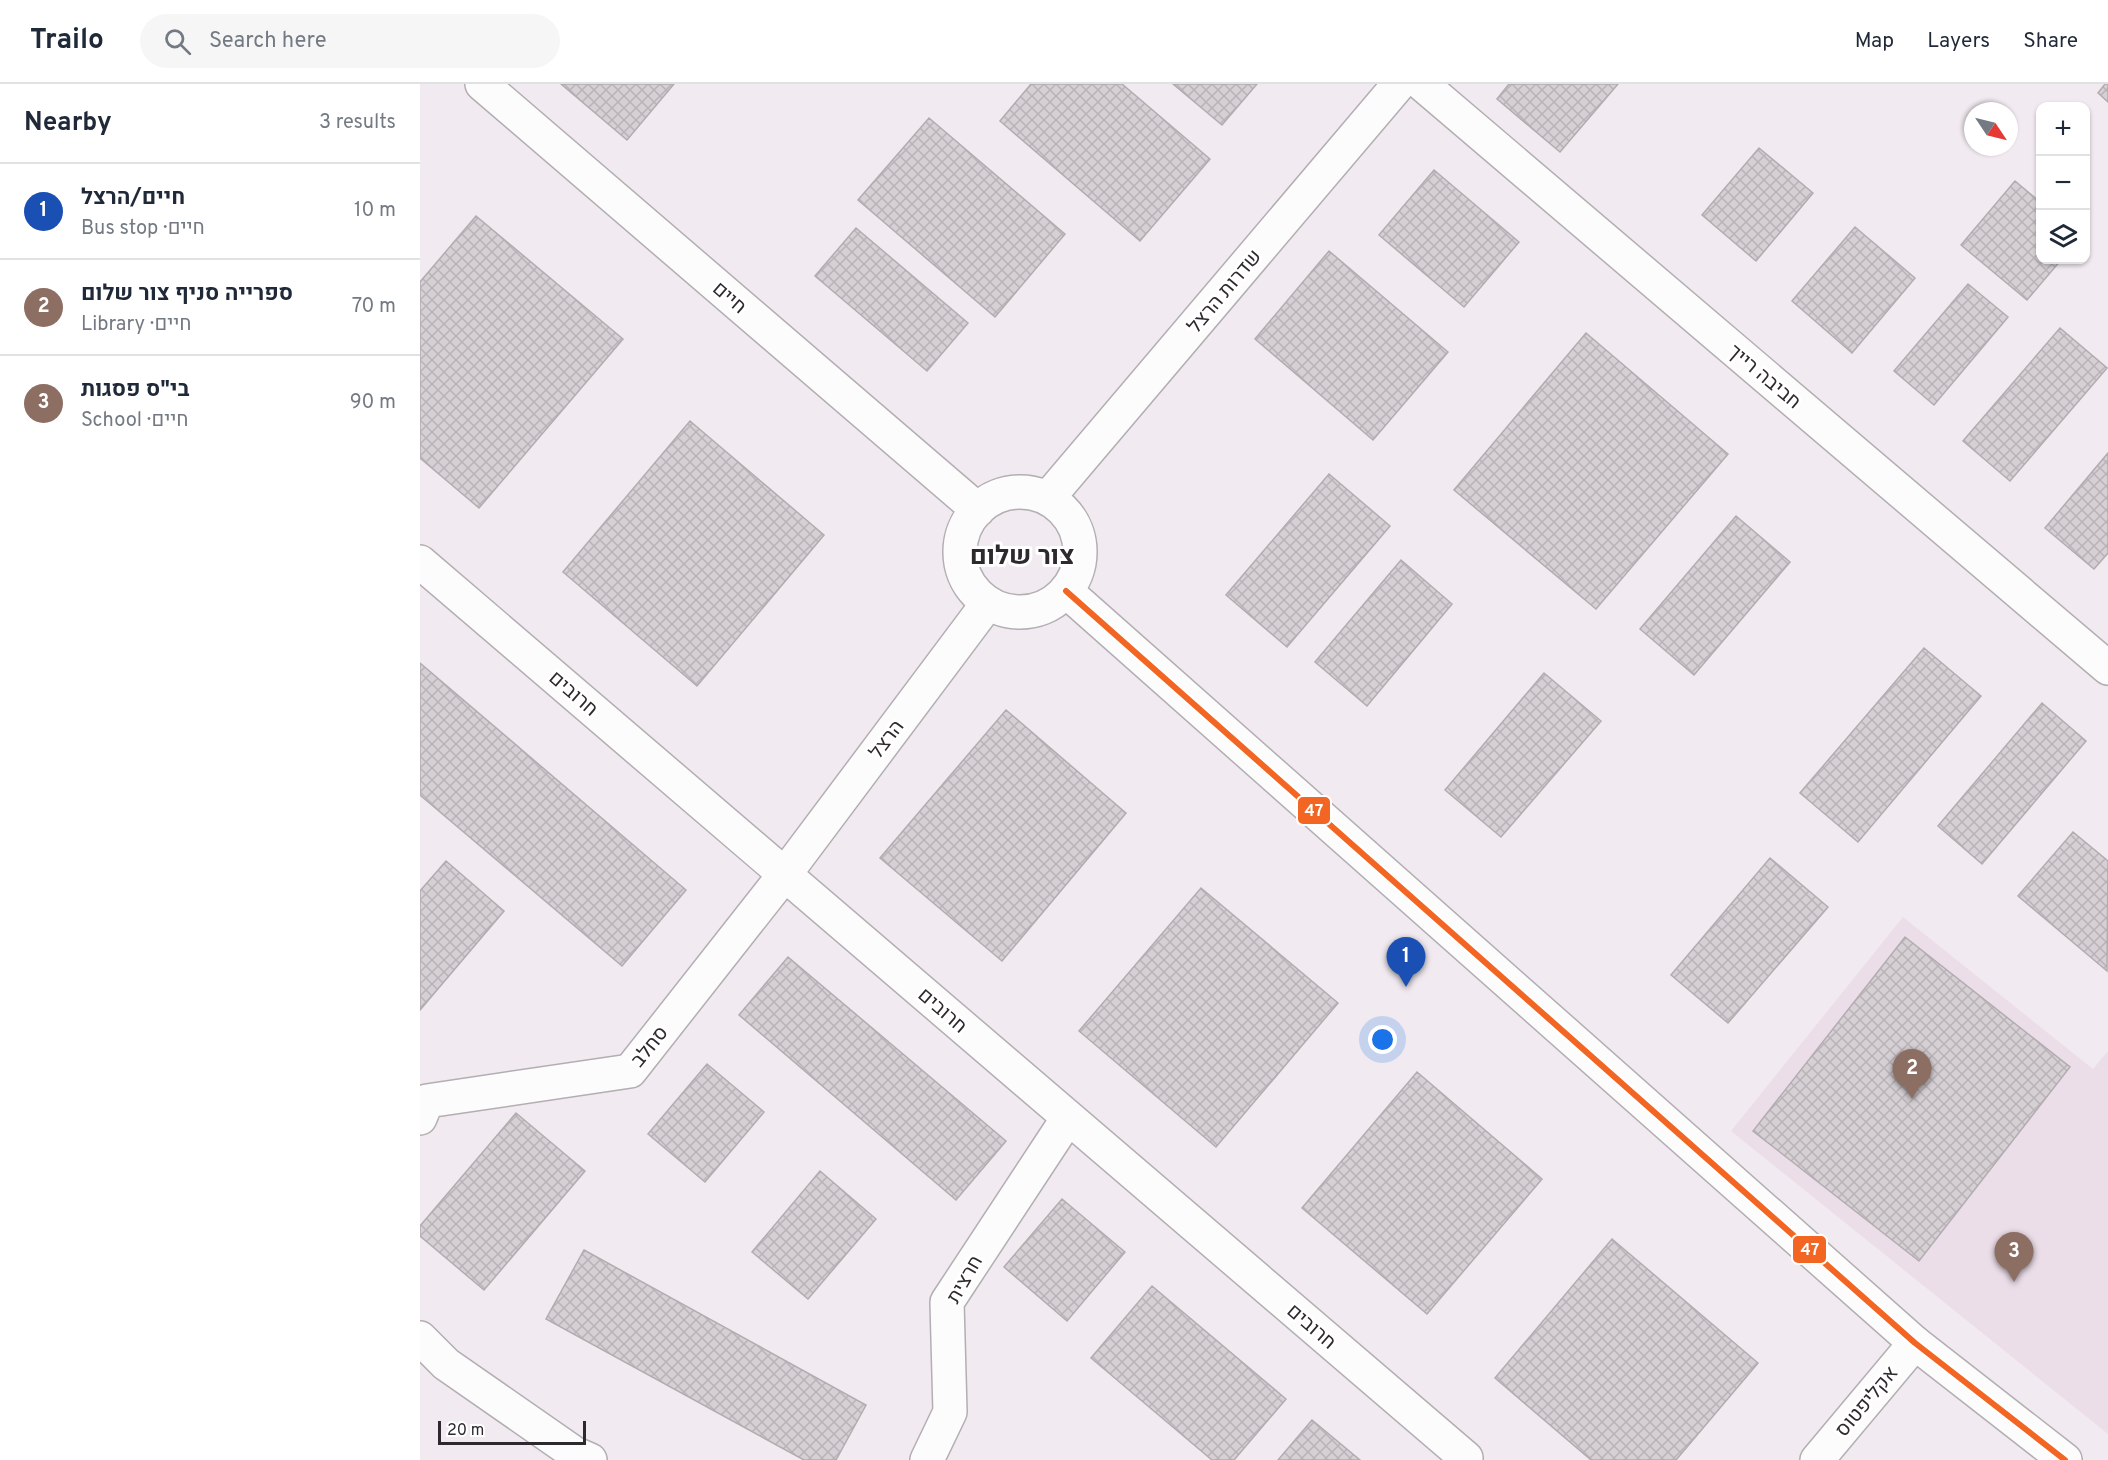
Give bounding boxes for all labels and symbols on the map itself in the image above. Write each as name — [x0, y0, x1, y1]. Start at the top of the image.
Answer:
north arrow — [1964, 102, 2018, 156]
street label: שדרות הרצל — [1183, 245, 1268, 340]
street label: חיים — [706, 277, 751, 320]
street label: חביבה רייך — [1722, 339, 1806, 416]
district label: צור שלום — [970, 541, 1074, 574]
street label: חרובים — [543, 666, 603, 723]
street label: הרצל — [864, 715, 911, 765]
line badge: 47 — [1297, 796, 1331, 825]
text: 47 — [1305, 802, 1323, 822]
pin: 1 — [1386, 938, 1426, 987]
street label: חרובים — [912, 983, 972, 1040]
street label: סחלב — [626, 1021, 675, 1073]
your location — [1368, 1025, 1397, 1054]
pin: 2 — [1892, 1050, 1932, 1099]
pin: 3 — [1994, 1232, 2034, 1282]
line badge: 47 — [1792, 1235, 1827, 1264]
text: 47 — [1801, 1241, 1819, 1261]
street label: חרצית — [942, 1251, 990, 1309]
street label: חרובים — [1281, 1299, 1341, 1356]
street label: אקליפטוס — [1830, 1361, 1905, 1443]
scale bar — [438, 1418, 586, 1446]

